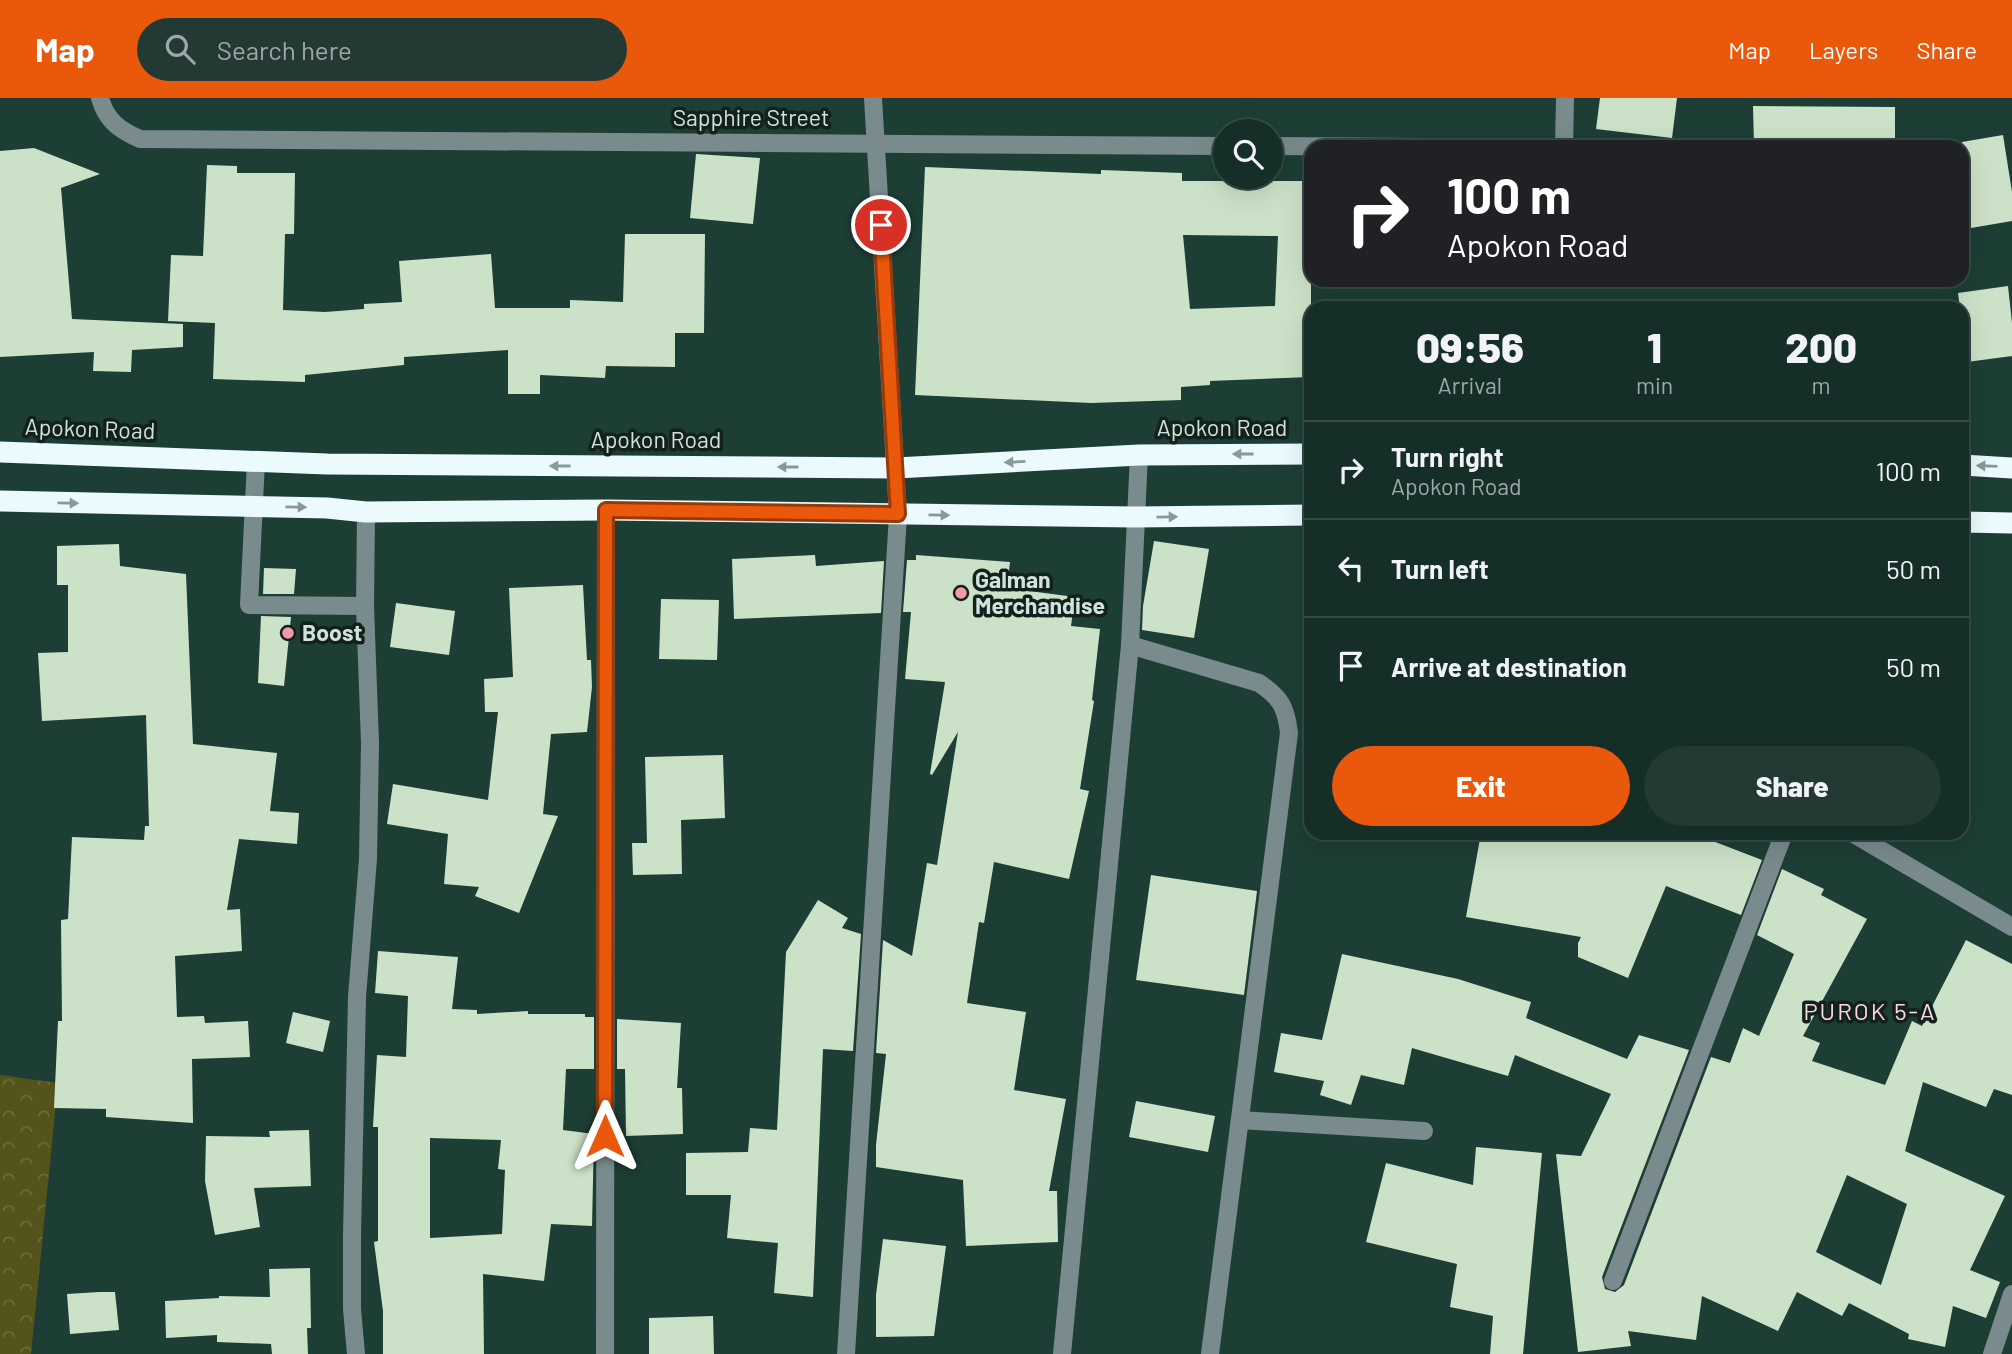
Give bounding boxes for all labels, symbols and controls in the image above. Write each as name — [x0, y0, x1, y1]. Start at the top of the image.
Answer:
search box — [137, 18, 627, 81]
text: Map — [35, 29, 95, 69]
icon: search — [161, 30, 199, 68]
text: Search here — [217, 34, 352, 65]
text: Map — [1728, 35, 1771, 64]
text: Layers — [1809, 35, 1878, 64]
text: Share — [1916, 35, 1977, 64]
street label: Sapphire Street — [673, 103, 829, 131]
map controls — [1213, 119, 1283, 189]
button: search — [1213, 119, 1283, 189]
text: 100 m — [1447, 165, 1571, 224]
icon: right — [1332, 168, 1423, 259]
pin — [851, 195, 911, 255]
icon: arrive — [862, 206, 900, 244]
text: Apokon Road — [1447, 225, 1629, 263]
text: 09:56 — [1416, 321, 1524, 371]
text: 1 — [1647, 321, 1662, 371]
text: 200 — [1785, 321, 1857, 371]
text: Arrival — [1438, 371, 1502, 399]
text: min — [1636, 371, 1673, 399]
text: m — [1812, 371, 1831, 399]
street label: Apokon Road — [24, 412, 156, 444]
street label: Apokon Road — [1157, 413, 1287, 441]
street label: Apokon Road — [591, 425, 721, 453]
text: Turn right — [1391, 441, 1504, 472]
one-way arrow — [1231, 448, 1253, 460]
icon: right — [1332, 451, 1370, 489]
text: 100 m — [1876, 455, 1941, 486]
one-way arrow — [1004, 456, 1026, 467]
one-way arrow — [549, 460, 571, 472]
one-way arrow — [1976, 461, 1998, 472]
one-way arrow — [777, 462, 799, 473]
text: Apokon Road — [1391, 472, 1522, 500]
one-way arrow — [57, 497, 79, 508]
one-way arrow — [285, 501, 307, 513]
one-way arrow — [929, 509, 951, 521]
one-way arrow — [1156, 511, 1178, 523]
icon: left — [1332, 549, 1370, 587]
text: Turn left — [1391, 553, 1489, 584]
text: 50 m — [1886, 553, 1941, 584]
place label: Galman Merchandise — [975, 565, 1105, 619]
marker: Galman Merchandise — [953, 585, 969, 601]
place label: Boost — [302, 618, 362, 646]
marker: Boost — [280, 625, 296, 641]
icon: arrive — [1332, 647, 1370, 685]
text: Arrive at destination — [1391, 651, 1627, 682]
text: 50 m — [1886, 651, 1941, 682]
button: Exit — [1332, 746, 1630, 826]
button: Share — [1644, 746, 1941, 826]
district label: PUROK 5-A — [1803, 996, 1937, 1025]
position arrow — [568, 1099, 642, 1173]

